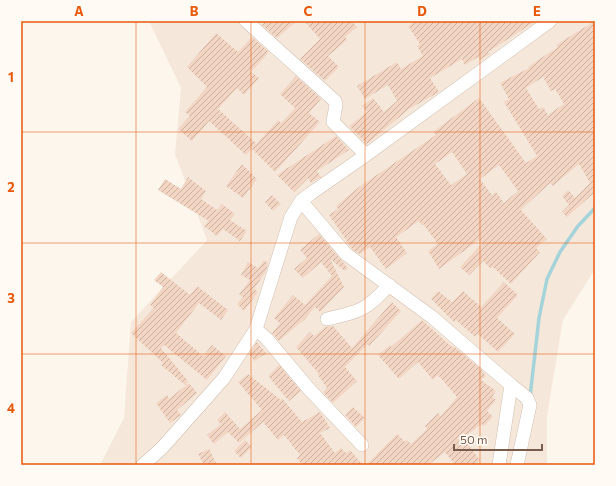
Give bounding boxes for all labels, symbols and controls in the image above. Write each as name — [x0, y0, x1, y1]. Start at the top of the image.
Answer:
text: A — [74, 3, 84, 19]
text: B — [190, 3, 199, 19]
text: C — [304, 3, 313, 19]
text: D — [417, 3, 427, 19]
text: E — [533, 3, 541, 19]
text: 1 — [8, 69, 14, 85]
text: 2 — [7, 179, 15, 195]
text: 3 — [7, 290, 15, 306]
text: 4 — [7, 400, 15, 416]
scale bar — [454, 426, 542, 452]
text: 50 m — [460, 432, 488, 446]

